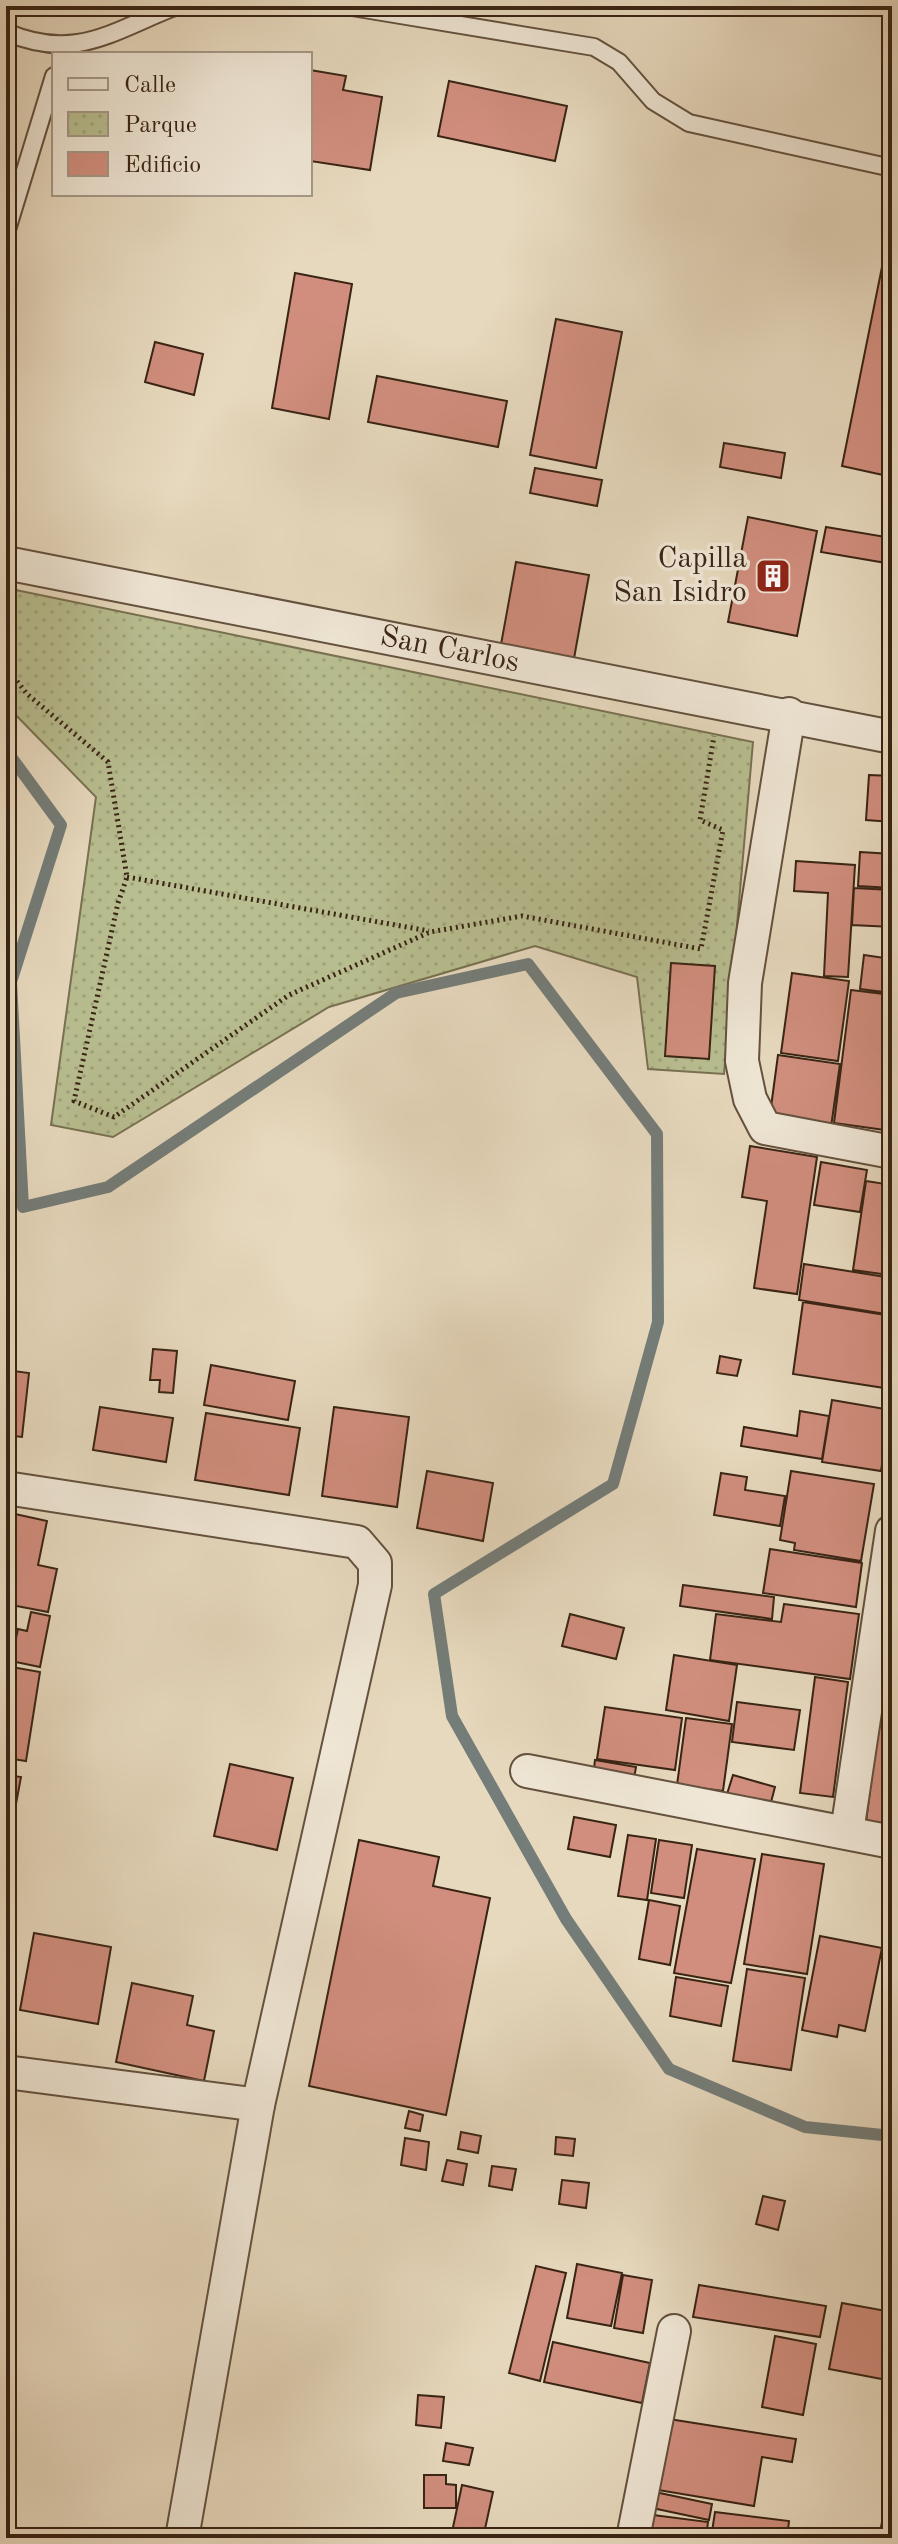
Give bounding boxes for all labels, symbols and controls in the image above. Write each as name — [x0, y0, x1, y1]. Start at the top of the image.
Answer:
legend — [52, 52, 312, 196]
text: Calle — [124, 74, 176, 98]
text: Parque — [124, 114, 197, 138]
text: Edificio — [124, 154, 201, 178]
place label: Capilla San Isidro — [613, 544, 747, 608]
building icon: Capilla San Isidro — [754, 557, 792, 595]
street label: San Carlos — [377, 622, 522, 678]

